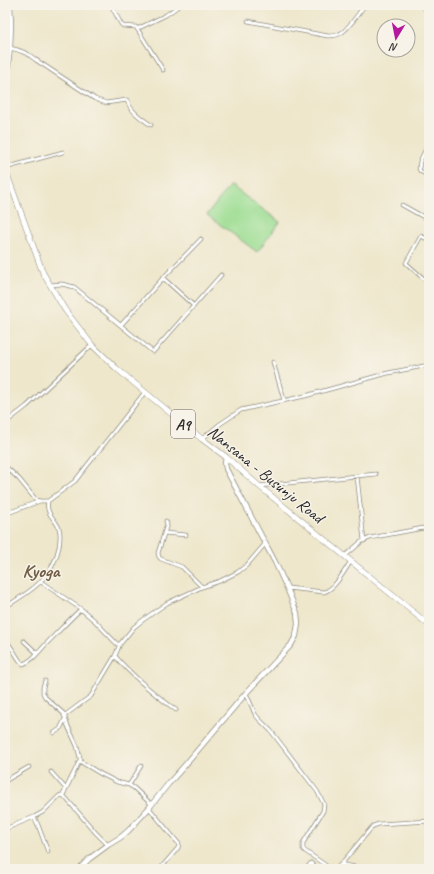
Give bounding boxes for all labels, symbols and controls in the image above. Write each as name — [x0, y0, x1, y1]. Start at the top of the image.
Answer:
north arrow — [376, 18, 416, 58]
text: N — [388, 40, 399, 55]
road number: A9 — [171, 410, 195, 438]
street label: Nansana - Busunju Road — [203, 421, 330, 529]
district label: Kyoga — [22, 559, 61, 583]

